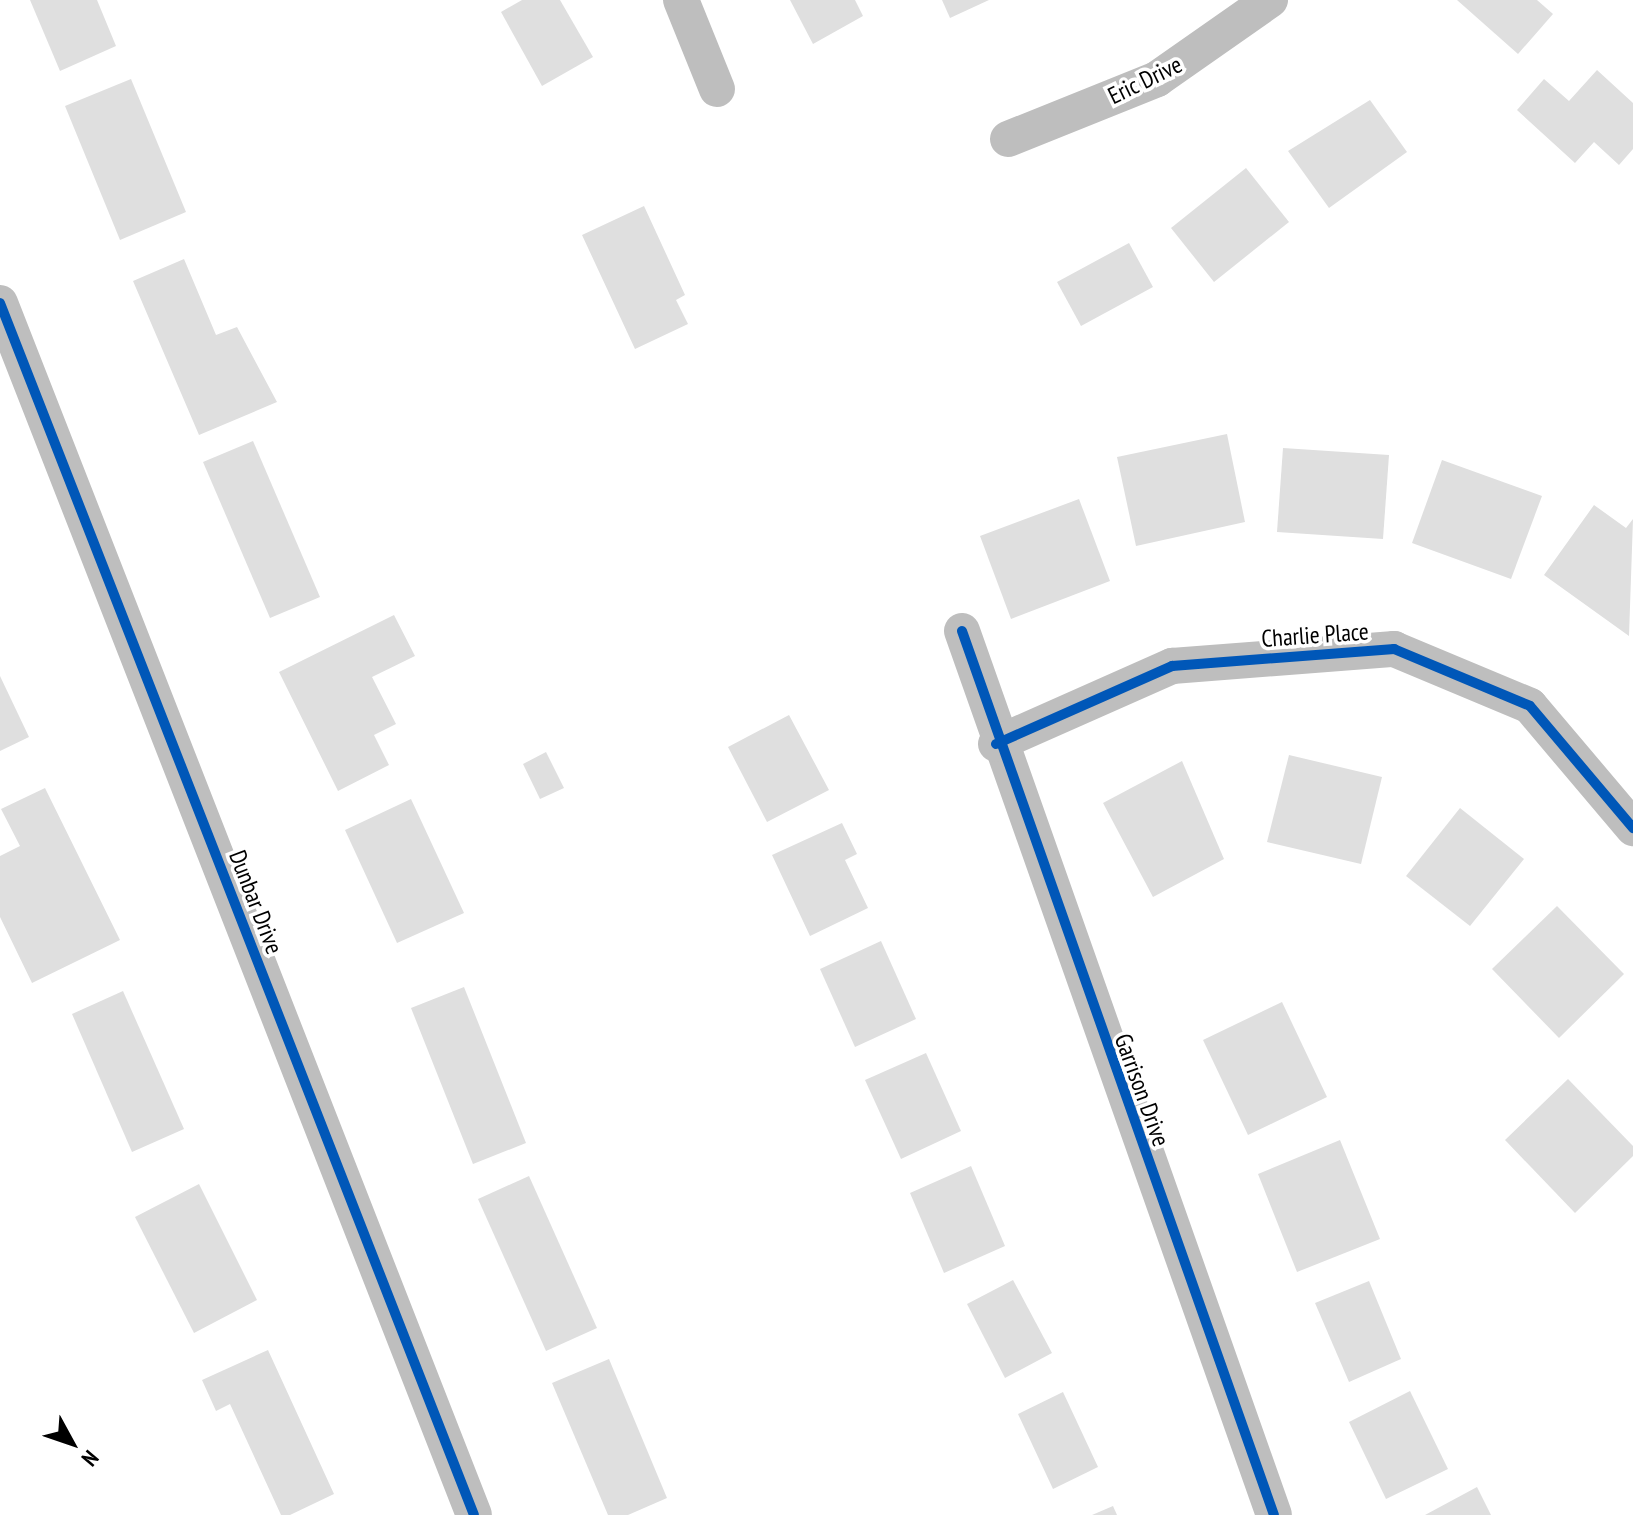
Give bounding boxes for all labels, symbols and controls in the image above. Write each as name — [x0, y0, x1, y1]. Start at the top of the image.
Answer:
street label: Eric Drive — [1103, 50, 1187, 110]
street label: Charlie Place — [1260, 617, 1370, 653]
street label: Dunbar Drive — [223, 846, 289, 958]
street label: Garrison Drive — [1108, 1030, 1176, 1150]
north arrow — [32, 1403, 112, 1483]
text: N — [76, 1445, 105, 1472]

